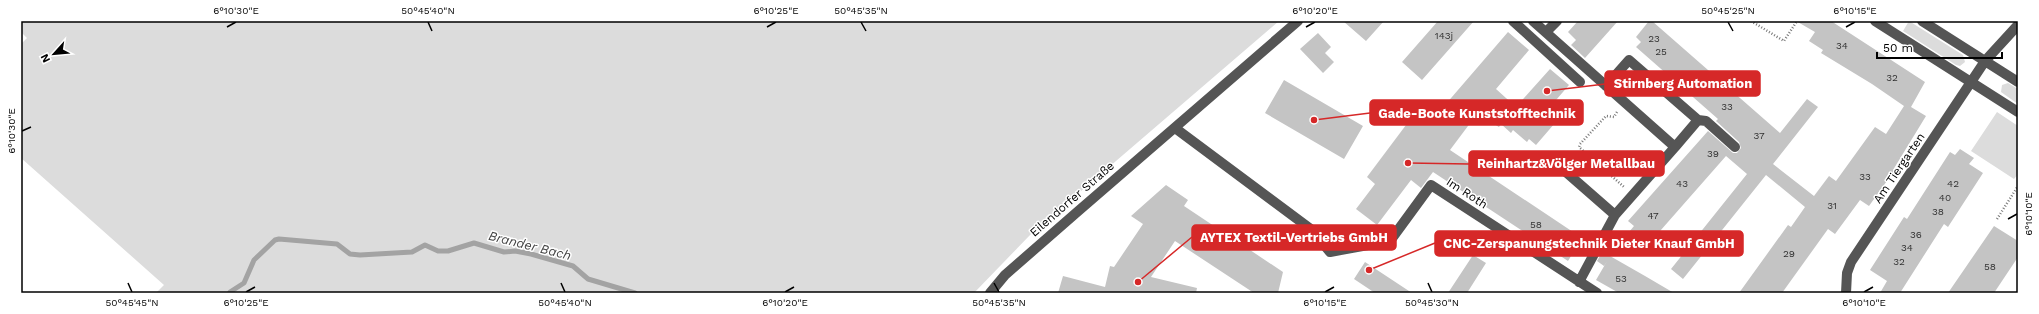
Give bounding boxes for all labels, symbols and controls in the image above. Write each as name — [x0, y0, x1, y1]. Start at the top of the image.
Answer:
text: 6°10'30"E — [213, 5, 259, 16]
text: 50°45'40"N — [401, 5, 455, 16]
text: 6°10'25"E — [753, 5, 799, 16]
text: 50°45'35"N — [834, 5, 888, 16]
text: 6°10'20"E — [1292, 5, 1338, 16]
text: 50°45'25"N — [1701, 5, 1755, 16]
text: 6°10'15"E — [1833, 5, 1877, 16]
house number: 143j — [1435, 30, 1453, 41]
house number: 23 — [1648, 33, 1660, 44]
north arrow — [34, 34, 74, 74]
scale bar — [1877, 34, 2002, 60]
house number: 34 — [1836, 40, 1848, 51]
text: 50 m — [1883, 41, 1913, 55]
house number: 25 — [1655, 46, 1667, 57]
text: N — [38, 52, 53, 65]
callout: Stirnberg Automation — [1605, 71, 1760, 96]
house number: 32 — [1886, 72, 1898, 83]
text: Stirnberg Automation — [1614, 76, 1752, 91]
callout: Gade-Boote Kunststofftechnik — [1370, 100, 1583, 125]
house number: 33 — [1721, 101, 1733, 112]
text: Gade-Boote Kunststofftechnik — [1378, 106, 1577, 121]
text: 6°10'30"E — [6, 108, 17, 154]
house number: 37 — [1753, 130, 1765, 141]
street label: Am Tiergarten — [1870, 130, 1928, 206]
house number: 39 — [1707, 148, 1719, 159]
callout: Reinhartz&Völger Metallbau — [1469, 151, 1664, 176]
text: Reinhartz&Völger Metallbau — [1477, 156, 1655, 171]
street label: Eilendorfer Straße — [1027, 158, 1117, 239]
house number: 33 — [1859, 171, 1871, 182]
street label: Im Roth — [1444, 175, 1490, 211]
house number: 43 — [1676, 178, 1688, 189]
house number: 42 — [1947, 178, 1959, 189]
house number: 40 — [1939, 192, 1951, 203]
text: 6°10'10"E — [2023, 192, 2034, 236]
house number: 31 — [1827, 200, 1837, 211]
house number: 38 — [1932, 206, 1944, 217]
house number: 47 — [1647, 210, 1659, 221]
house number: 58 — [1530, 219, 1542, 230]
callout: AYTEX Textil-Vertriebs GmbH — [1192, 225, 1396, 250]
water label: Brander Bach — [487, 228, 573, 263]
house number: 36 — [1910, 229, 1922, 240]
text: AYTEX Textil-Vertriebs GmbH — [1200, 230, 1388, 245]
callout: CNC-Zerspanungstechnik Dieter Knauf GmbH — [1435, 231, 1743, 256]
text: CNC-Zerspanungstechnik Dieter Knauf GmbH — [1443, 236, 1735, 251]
house number: 34 — [1901, 242, 1913, 253]
house number: 29 — [1783, 248, 1795, 259]
house number: 32 — [1893, 256, 1905, 267]
house number: 58 — [1984, 261, 1996, 272]
house number: 53 — [1615, 273, 1627, 284]
text: 50°45'45"N — [105, 297, 159, 308]
text: 6°10'25"E — [223, 297, 269, 308]
text: 50°45'40"N — [538, 297, 592, 308]
text: 6°10'20"E — [762, 297, 808, 308]
text: 50°45'35"N — [972, 297, 1026, 308]
text: 6°10'15"E — [1303, 297, 1347, 308]
text: 50°45'30"N — [1405, 297, 1459, 308]
text: 6°10'10"E — [1842, 297, 1886, 308]

